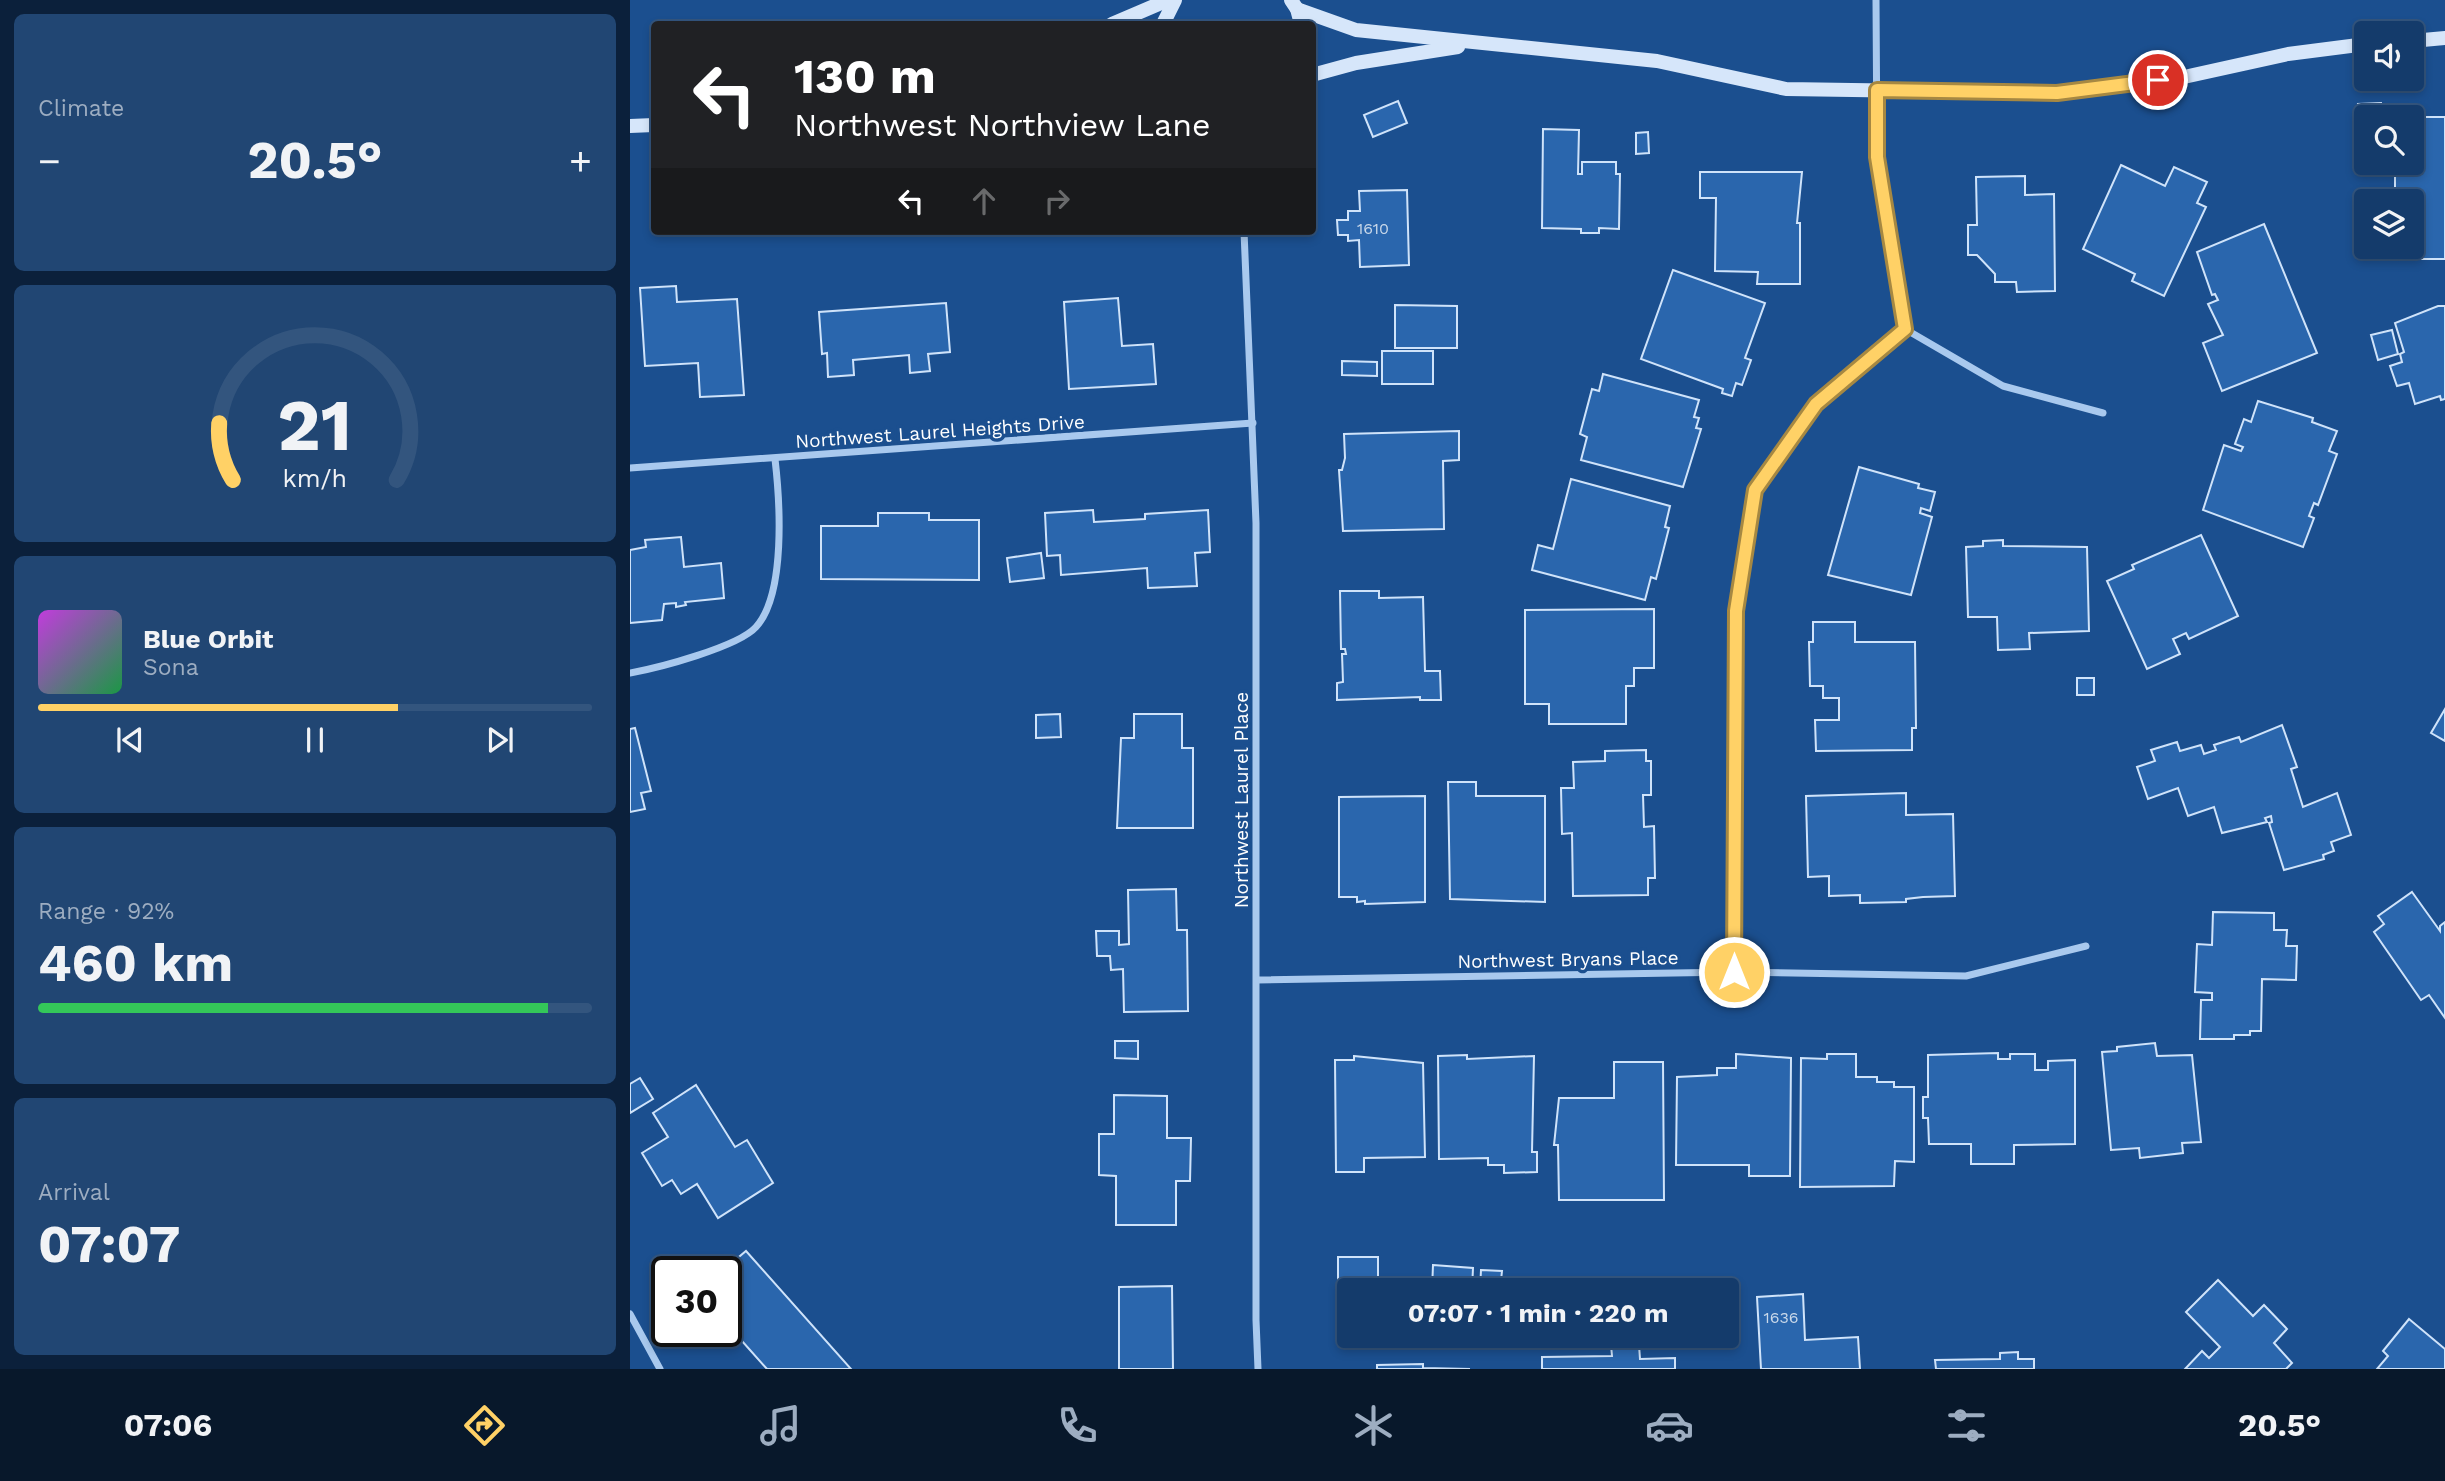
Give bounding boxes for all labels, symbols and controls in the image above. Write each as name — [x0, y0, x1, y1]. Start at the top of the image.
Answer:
map controls — [2354, 21, 2424, 259]
button: sound — [2354, 21, 2424, 91]
text: 130 m — [794, 47, 936, 105]
icon: left — [679, 49, 770, 140]
pin — [2128, 50, 2188, 110]
icon: arrive — [2139, 61, 2177, 99]
text: Climate — [38, 95, 124, 122]
button: search — [2354, 105, 2424, 175]
text: Northwest Northview Lane — [794, 106, 1210, 144]
text: 20.5° — [247, 130, 383, 191]
text: − — [38, 139, 61, 183]
text: + — [569, 139, 592, 183]
icon: left — [892, 182, 930, 220]
icon: ahead — [965, 182, 1003, 220]
icon: right — [1038, 182, 1076, 220]
button: layers — [2354, 189, 2424, 259]
house number: 1610 — [1357, 219, 1389, 238]
text: 21 — [278, 382, 352, 468]
street label: Northwest Laurel Heights Drive — [795, 410, 1086, 453]
text: km/h — [283, 463, 347, 492]
text: Blue Orbit — [143, 624, 273, 654]
text: Sona — [143, 654, 199, 681]
street label: Northwest Laurel Place — [1230, 692, 1253, 908]
icon: previous — [111, 721, 149, 759]
icon: pause — [296, 721, 334, 759]
icon: next — [481, 721, 519, 759]
text: Range · 92% — [38, 898, 174, 925]
text: 460 km — [38, 933, 233, 994]
position arrow — [1697, 935, 1771, 1009]
street label: Northwest Bryans Place — [1457, 946, 1679, 973]
text: Arrival — [38, 1179, 110, 1206]
text: 07:07 — [38, 1214, 180, 1275]
speed limit sign: 30 — [651, 1256, 742, 1347]
text: 07:07 · 1 min · 220 m — [1408, 1298, 1668, 1328]
house number: 1636 — [1763, 1308, 1799, 1327]
icon: directions — [460, 1401, 509, 1450]
icon: music — [756, 1401, 805, 1450]
icon: phone — [1053, 1401, 1102, 1450]
icon: climate — [1349, 1401, 1398, 1450]
icon: car — [1645, 1401, 1694, 1450]
icon: filters — [1942, 1401, 1991, 1450]
text: 07:06 — [124, 1406, 212, 1444]
text: 20.5° — [2238, 1406, 2321, 1444]

